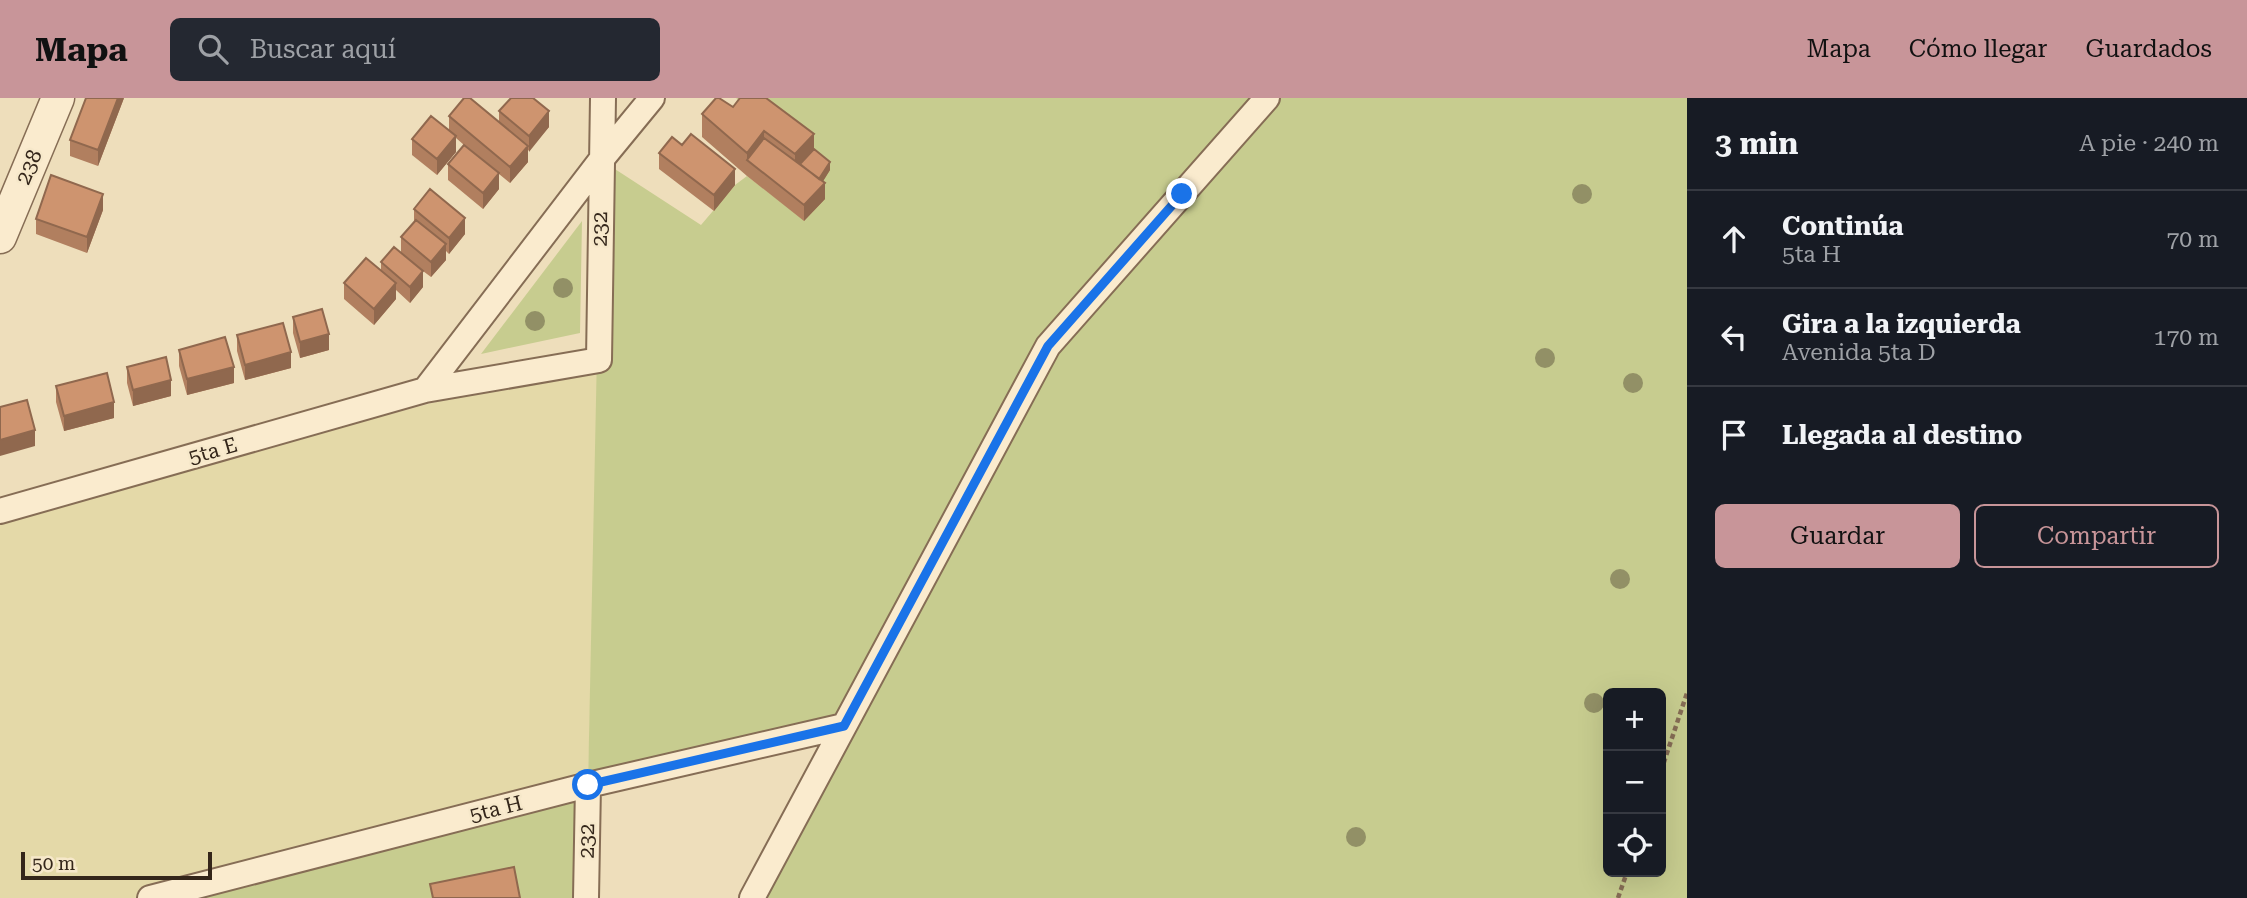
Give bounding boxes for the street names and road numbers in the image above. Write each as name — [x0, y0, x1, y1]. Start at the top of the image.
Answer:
street label: 238 — [11, 146, 47, 188]
street label: 232 — [588, 211, 612, 247]
street label: 5ta E — [186, 433, 240, 469]
street label: 5ta H — [467, 791, 525, 827]
street label: 232 — [575, 823, 599, 859]

